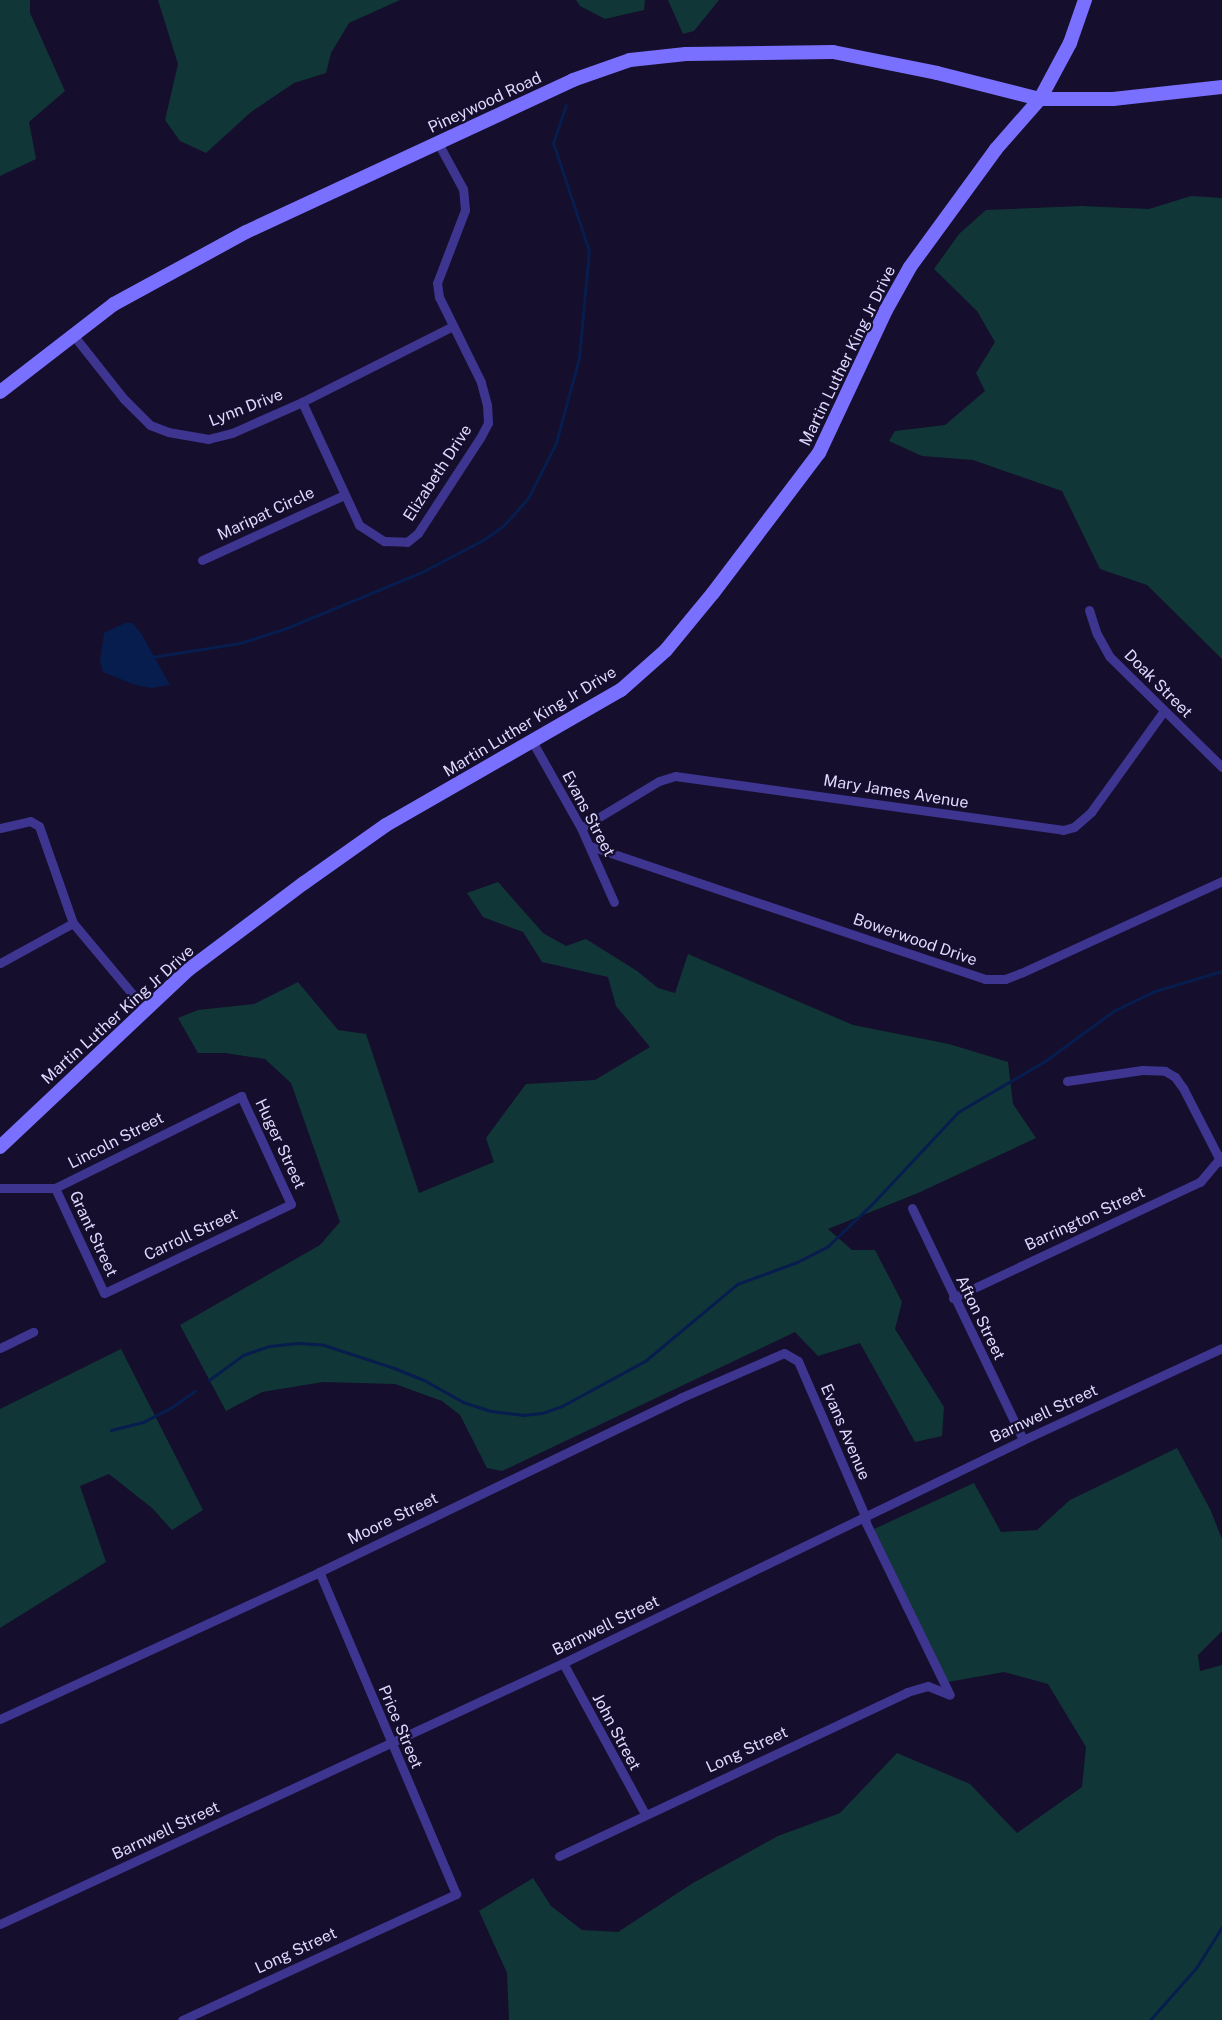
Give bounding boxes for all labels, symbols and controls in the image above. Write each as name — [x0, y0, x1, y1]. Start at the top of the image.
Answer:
street label: Pineywood Road — [425, 68, 545, 138]
street label: Martin Luther King Jr Drive — [796, 263, 900, 449]
street label: Lynn Drive — [206, 385, 286, 431]
street label: Elizabeth Drive — [400, 421, 476, 525]
street label: Maripat Circle — [215, 483, 317, 545]
street label: Doak Street — [1120, 646, 1196, 722]
street label: Martin Luther King Jr Drive — [440, 663, 620, 781]
street label: Evans Street — [557, 768, 619, 860]
street label: Mary James Avenue — [822, 771, 970, 813]
street label: Bowerwood Drive — [851, 910, 979, 970]
street label: Martin Luther King Jr Drive — [38, 942, 198, 1088]
street label: Huger Street — [251, 1096, 309, 1192]
street label: Lincoln Street — [65, 1109, 167, 1173]
street label: Barrington Street — [1022, 1183, 1148, 1255]
street label: Grant Street — [65, 1188, 121, 1280]
street label: Carroll Street — [141, 1205, 241, 1265]
street label: Afton Street — [951, 1273, 1009, 1363]
street label: Evans Avenue — [816, 1381, 874, 1483]
street label: Barnwell Street — [987, 1381, 1101, 1447]
street label: Moore Street — [345, 1489, 441, 1549]
street label: Barnwell Street — [550, 1592, 662, 1660]
street label: Price Street — [374, 1682, 426, 1772]
street label: John Street — [588, 1690, 644, 1774]
street label: Long Street — [703, 1723, 791, 1777]
street label: Barnwell Street — [109, 1798, 223, 1864]
street label: Long Street — [252, 1924, 340, 1978]

